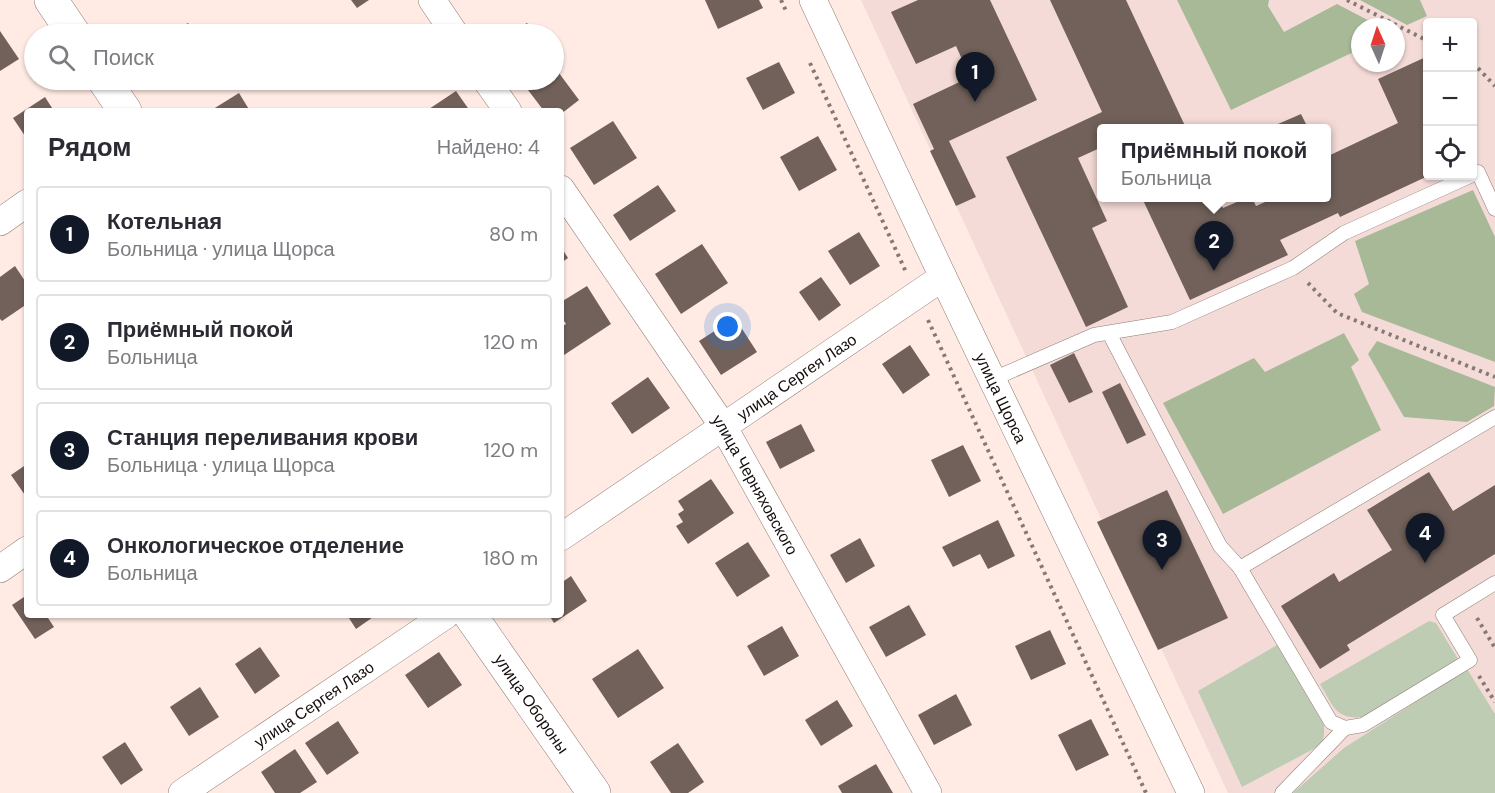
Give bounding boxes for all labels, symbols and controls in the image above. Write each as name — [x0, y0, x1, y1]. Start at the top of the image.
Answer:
north arrow — [1351, 18, 1405, 72]
map controls — [1423, 18, 1477, 180]
button: + — [1423, 18, 1477, 72]
search box — [24, 24, 564, 90]
icon: search — [45, 41, 78, 74]
text: Поиск — [93, 43, 154, 72]
pin: 1 — [956, 52, 994, 102]
button: − — [1423, 72, 1477, 126]
popup — [1097, 124, 1331, 202]
button: locate — [1423, 126, 1477, 180]
text: Рядом — [48, 130, 131, 164]
text: Найдено: 4 — [437, 134, 540, 160]
text: Приёмный покой — [1121, 136, 1307, 165]
text: Больница — [1121, 165, 1211, 191]
text: Котельная — [107, 207, 222, 236]
text: 1 — [66, 221, 73, 247]
text: 80 m — [489, 221, 538, 247]
pin: 2 — [1194, 222, 1234, 271]
text: Больница · улица Щорса — [107, 236, 335, 262]
your location — [713, 312, 742, 341]
text: Приёмный покой — [107, 315, 293, 344]
text: 2 — [64, 329, 75, 355]
text: 120 m — [484, 329, 538, 355]
street label: улица Сергея Лазо — [733, 329, 861, 425]
text: Больница — [107, 344, 198, 370]
street label: улица Щорса — [970, 349, 1031, 447]
street label: улица Черняховского — [707, 410, 803, 559]
text: Станция переливания крови — [107, 423, 418, 452]
text: 3 — [63, 437, 76, 463]
text: 120 m — [484, 437, 538, 463]
text: Больница · улица Щорса — [107, 452, 335, 478]
pin: 4 — [1406, 514, 1444, 563]
pin: 3 — [1142, 520, 1182, 570]
text: Онкологическое отделение — [107, 531, 404, 560]
text: 4 — [63, 545, 76, 571]
text: 180 m — [483, 545, 538, 571]
text: Больница — [107, 560, 198, 586]
street label: улица Обороны — [489, 650, 573, 758]
street label: улица Сергея Лазо — [250, 657, 378, 752]

